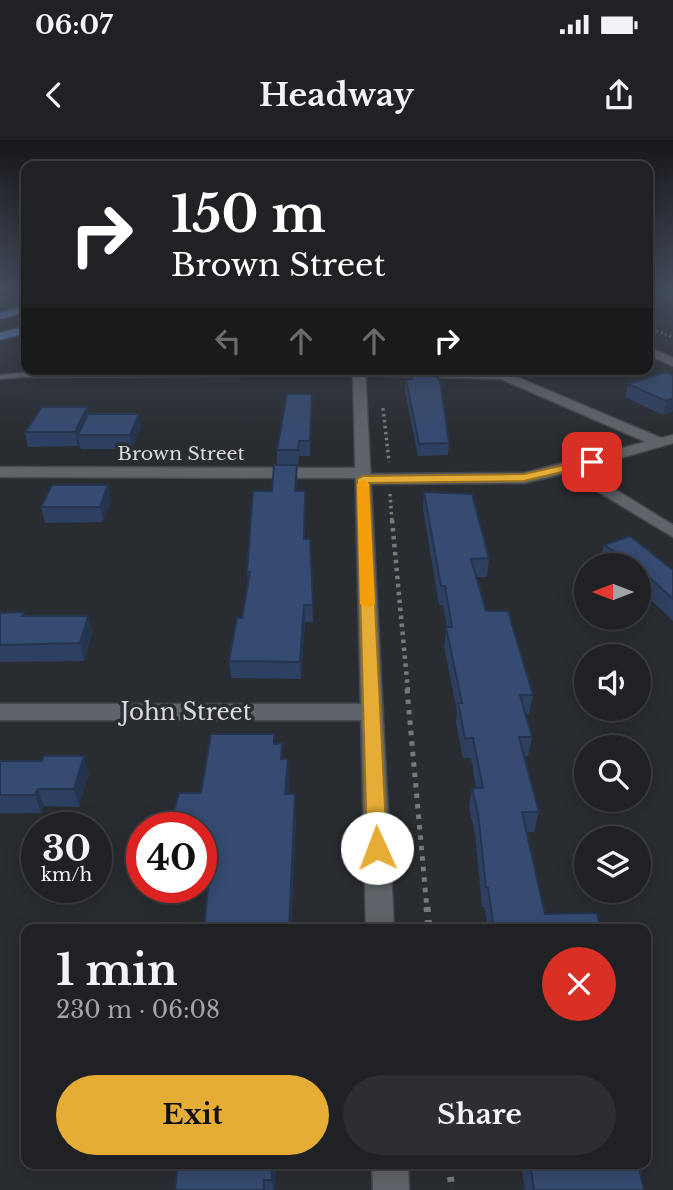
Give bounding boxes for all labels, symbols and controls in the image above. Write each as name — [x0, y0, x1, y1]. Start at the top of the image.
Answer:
text: 06:07 — [35, 9, 113, 41]
text: Headway — [259, 75, 414, 115]
icon: back — [35, 76, 73, 114]
icon: share — [600, 76, 638, 114]
text: 150 m — [171, 184, 326, 245]
icon: right — [56, 189, 147, 280]
text: Brown Street — [171, 245, 386, 285]
icon: left — [209, 322, 247, 360]
icon: ahead — [282, 322, 320, 360]
icon: ahead — [355, 322, 393, 360]
icon: right — [428, 322, 466, 360]
pin — [562, 432, 622, 492]
street label: Brown Street — [117, 442, 245, 465]
icon: arrive — [573, 443, 611, 481]
north arrow — [574, 553, 651, 630]
map controls — [574, 553, 651, 903]
button: sound — [574, 644, 651, 721]
street label: John Street — [118, 698, 252, 726]
button: search — [574, 735, 651, 812]
position arrow — [340, 811, 414, 885]
speed limit sign: 40 — [126, 812, 217, 903]
button: layers — [574, 826, 651, 903]
text: 30 — [42, 827, 91, 870]
text: km/h — [41, 864, 92, 886]
text: 1 min — [56, 944, 178, 996]
button: close — [542, 947, 616, 1021]
text: 230 m · 06:08 — [56, 996, 220, 1024]
button: Exit — [56, 1075, 329, 1155]
button: Share — [343, 1075, 616, 1155]

